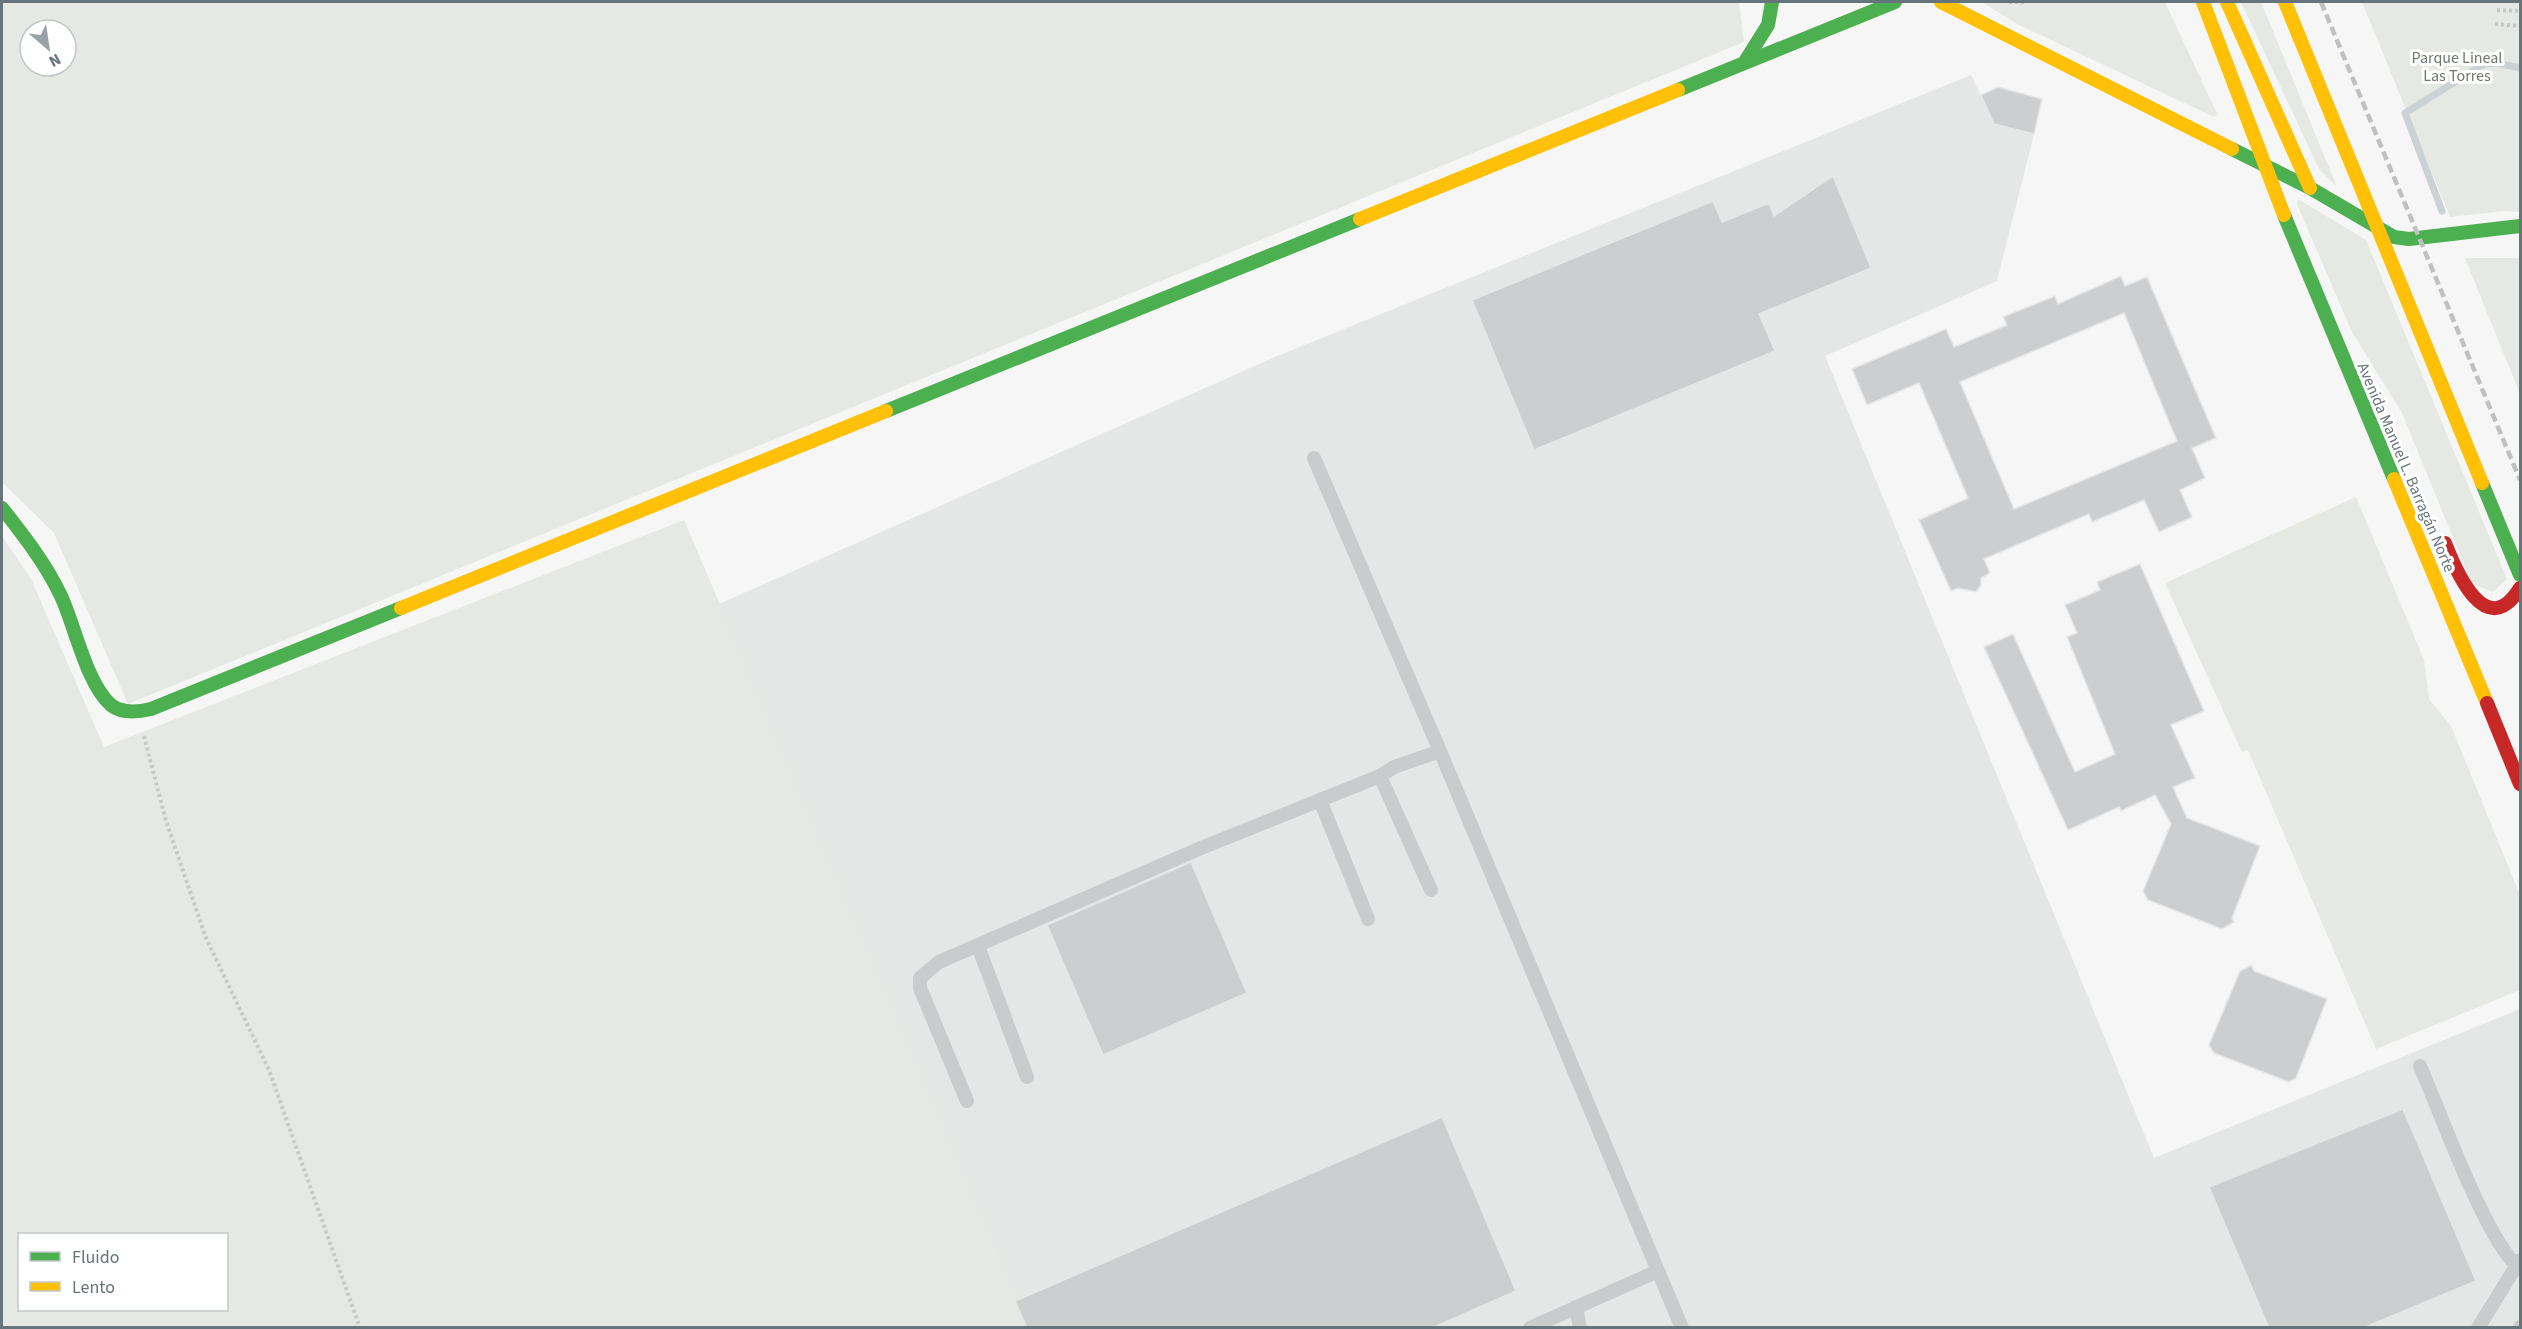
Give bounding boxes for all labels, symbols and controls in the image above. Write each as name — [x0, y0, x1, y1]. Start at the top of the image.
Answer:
north arrow — [18, 18, 78, 78]
park label: Parque Lineal Las Torres — [2412, 47, 2502, 87]
text: N — [45, 48, 65, 72]
street label: Avenida Manuel L. Barragán Norte — [2352, 359, 2460, 576]
legend — [18, 1233, 228, 1311]
text: Fluido — [72, 1245, 119, 1270]
text: Lento — [72, 1275, 115, 1300]

